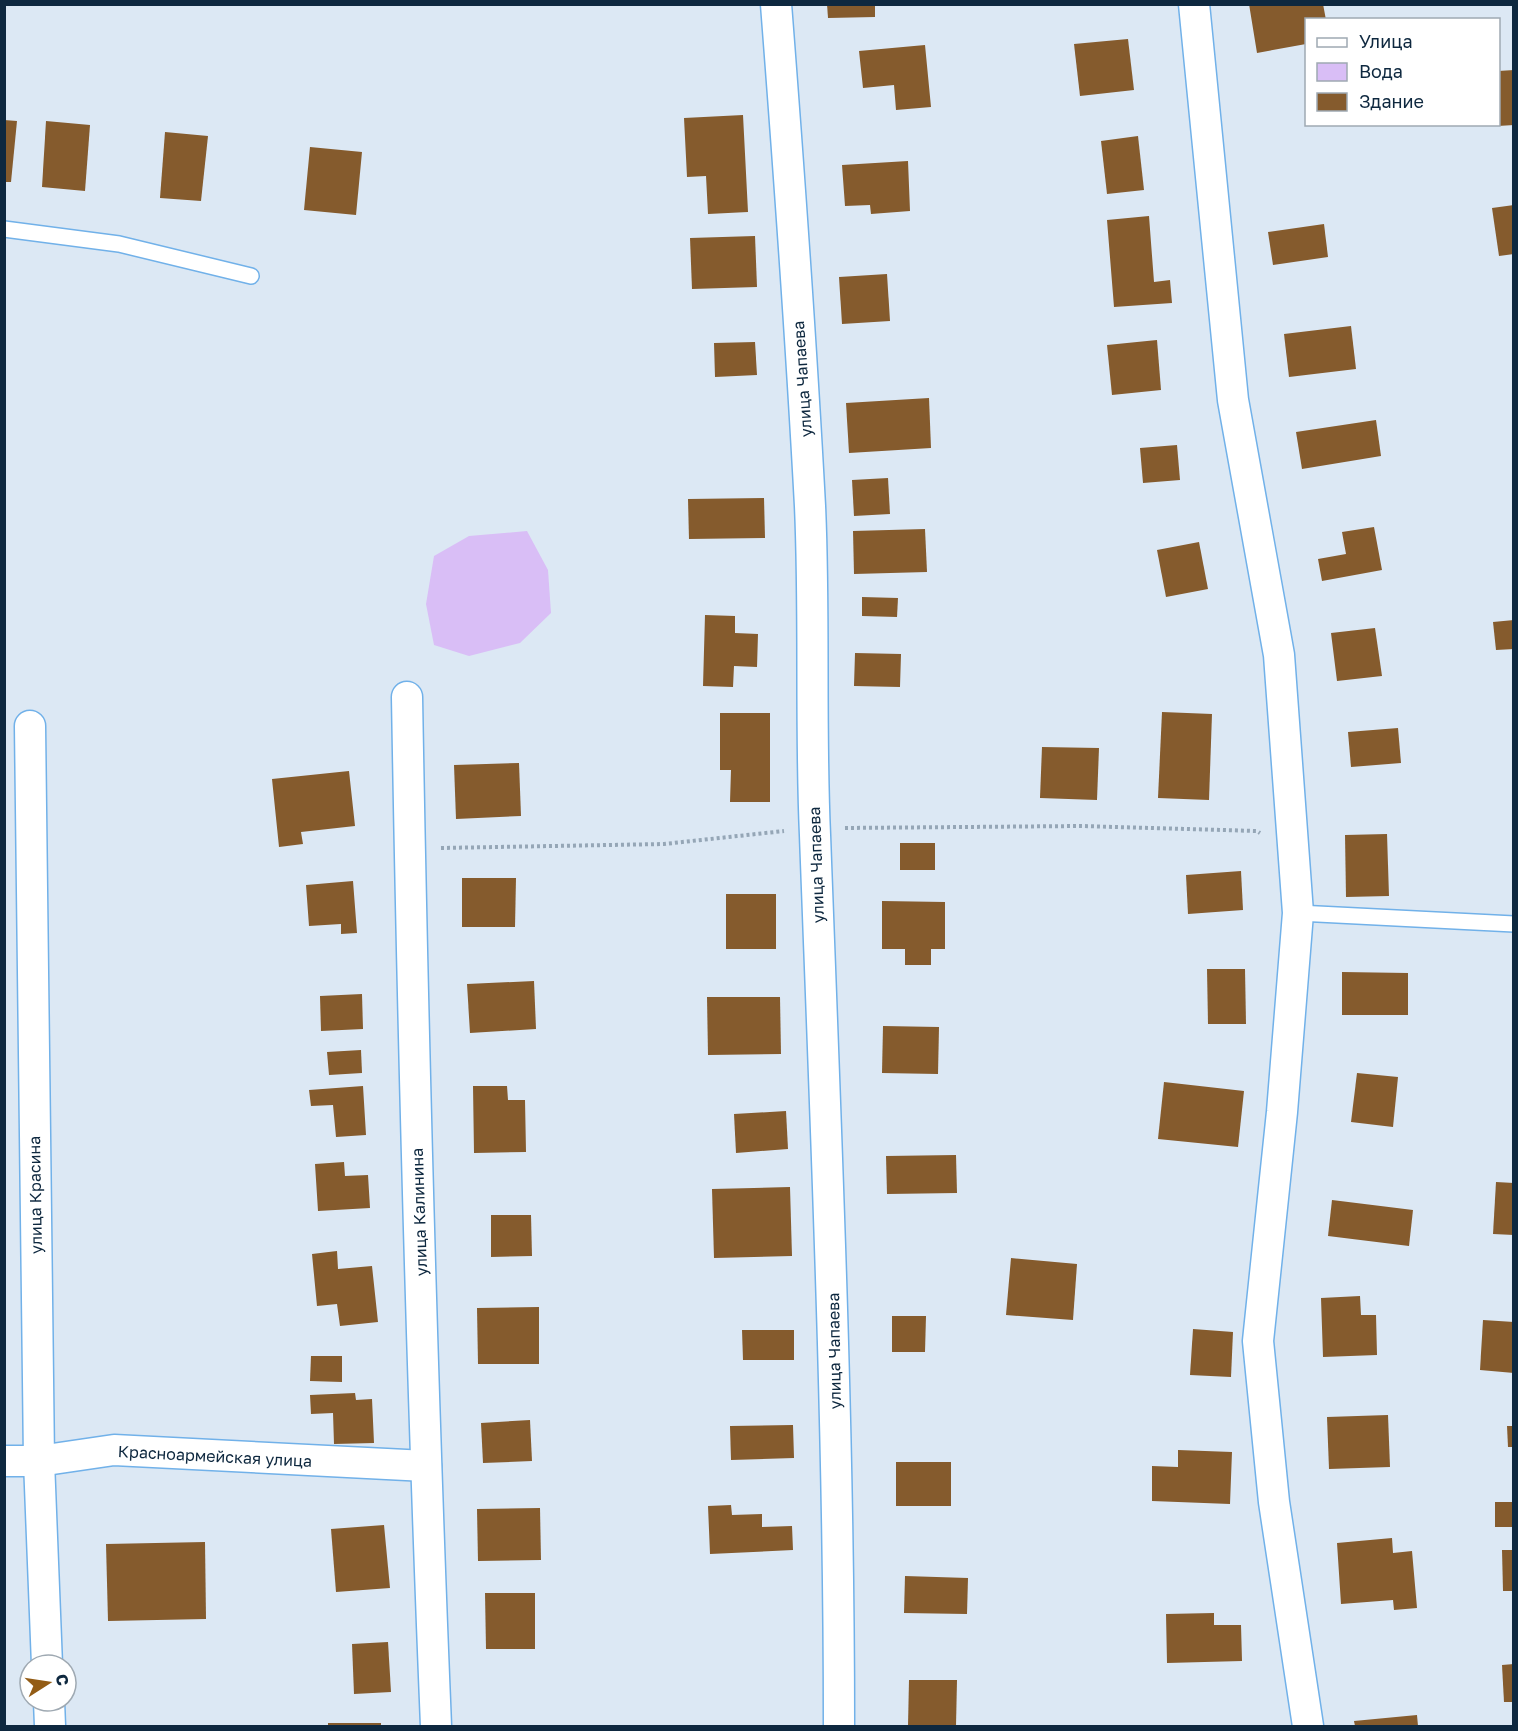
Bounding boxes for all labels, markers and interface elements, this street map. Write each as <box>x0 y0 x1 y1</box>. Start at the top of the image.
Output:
legend <box>1305 18 1500 126</box>
text: Улица <box>1359 30 1413 52</box>
text: Вода <box>1359 60 1403 82</box>
text: Здание <box>1359 90 1424 112</box>
street label: улица Чапаева <box>788 320 816 438</box>
street label: улица Чапаева <box>804 806 828 924</box>
street label: улица Красина <box>24 1136 46 1254</box>
street label: улица Калинина <box>407 1147 431 1277</box>
street label: улица Чапаева <box>823 1293 845 1409</box>
street label: Красноармейская улица <box>117 1441 313 1471</box>
north arrow <box>18 1653 78 1713</box>
text: С <box>52 1672 74 1688</box>

